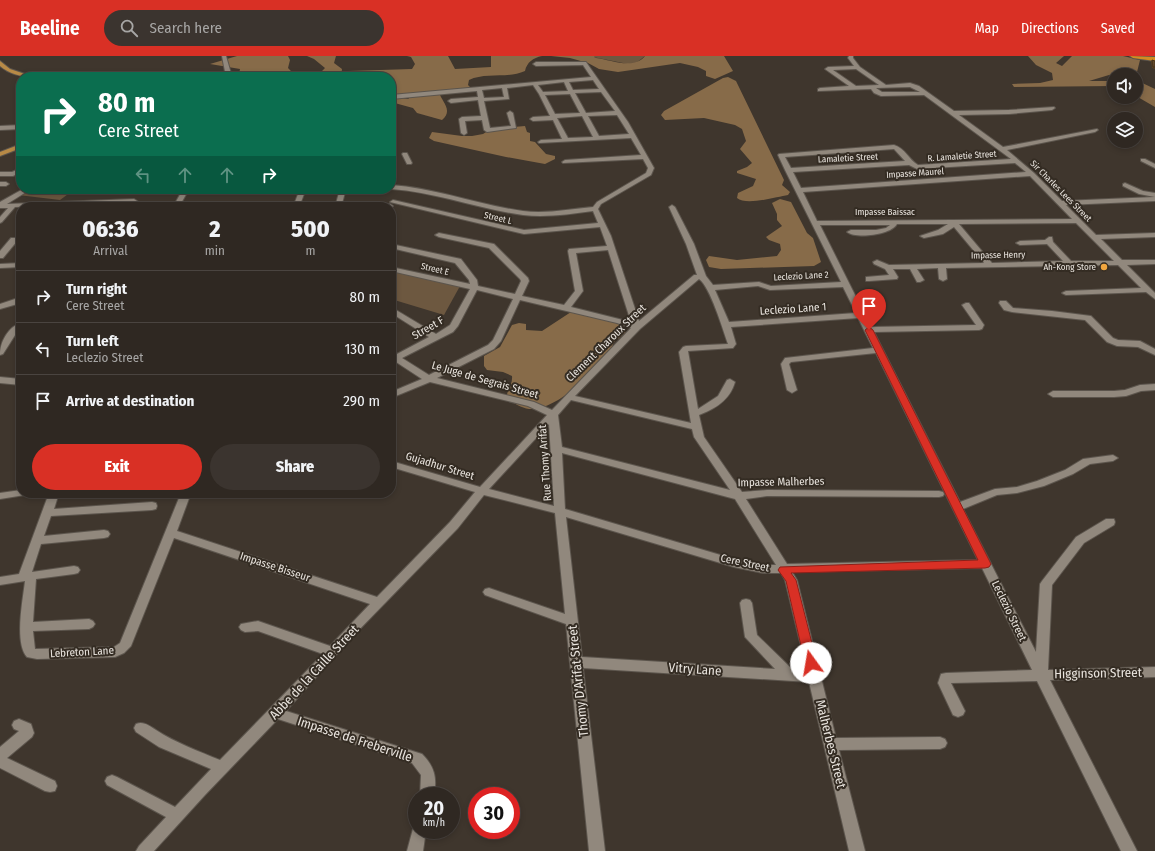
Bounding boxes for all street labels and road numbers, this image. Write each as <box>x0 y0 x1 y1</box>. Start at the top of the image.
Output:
street label: R. Lamaletie Street <box>927 149 997 163</box>
street label: Lamaletie Street <box>818 151 878 165</box>
street label: Sir Charles Lees Street <box>1028 158 1094 224</box>
street label: Impasse Maurel <box>886 166 945 180</box>
street label: Impasse Baissac <box>855 207 915 217</box>
street label: Street L <box>483 210 513 226</box>
street label: Impasse Henry <box>971 250 1025 260</box>
street label: Street E <box>420 261 450 277</box>
street label: Leclezio Lane 2 <box>773 270 829 282</box>
street label: Leclezio Lane 1 <box>759 300 827 318</box>
street label: Clement Charoux Street <box>563 301 649 384</box>
street label: Street F <box>410 314 446 342</box>
street label: Le Juge de Segrais Street <box>430 359 540 402</box>
street label: Rue Thomy Arifat <box>536 424 554 502</box>
street label: Gujadhur Street <box>404 449 476 483</box>
street label: Impasse Malherbes <box>738 475 825 489</box>
street label: Impasse Bisseur <box>238 550 312 584</box>
street label: Cere Street <box>719 552 771 575</box>
street label: Leclezio Street <box>989 579 1029 644</box>
street label: Abbe de la Caille Street <box>266 621 362 722</box>
street label: Thomy D'Arifat Street <box>565 624 591 738</box>
street label: Lebreton Lane <box>50 644 114 660</box>
street label: Vitry Lane <box>668 660 722 678</box>
street label: Higginson Street <box>1054 665 1143 681</box>
street label: Malherbes Street <box>813 698 849 791</box>
street label: Impasse de Freberville <box>296 713 414 765</box>

